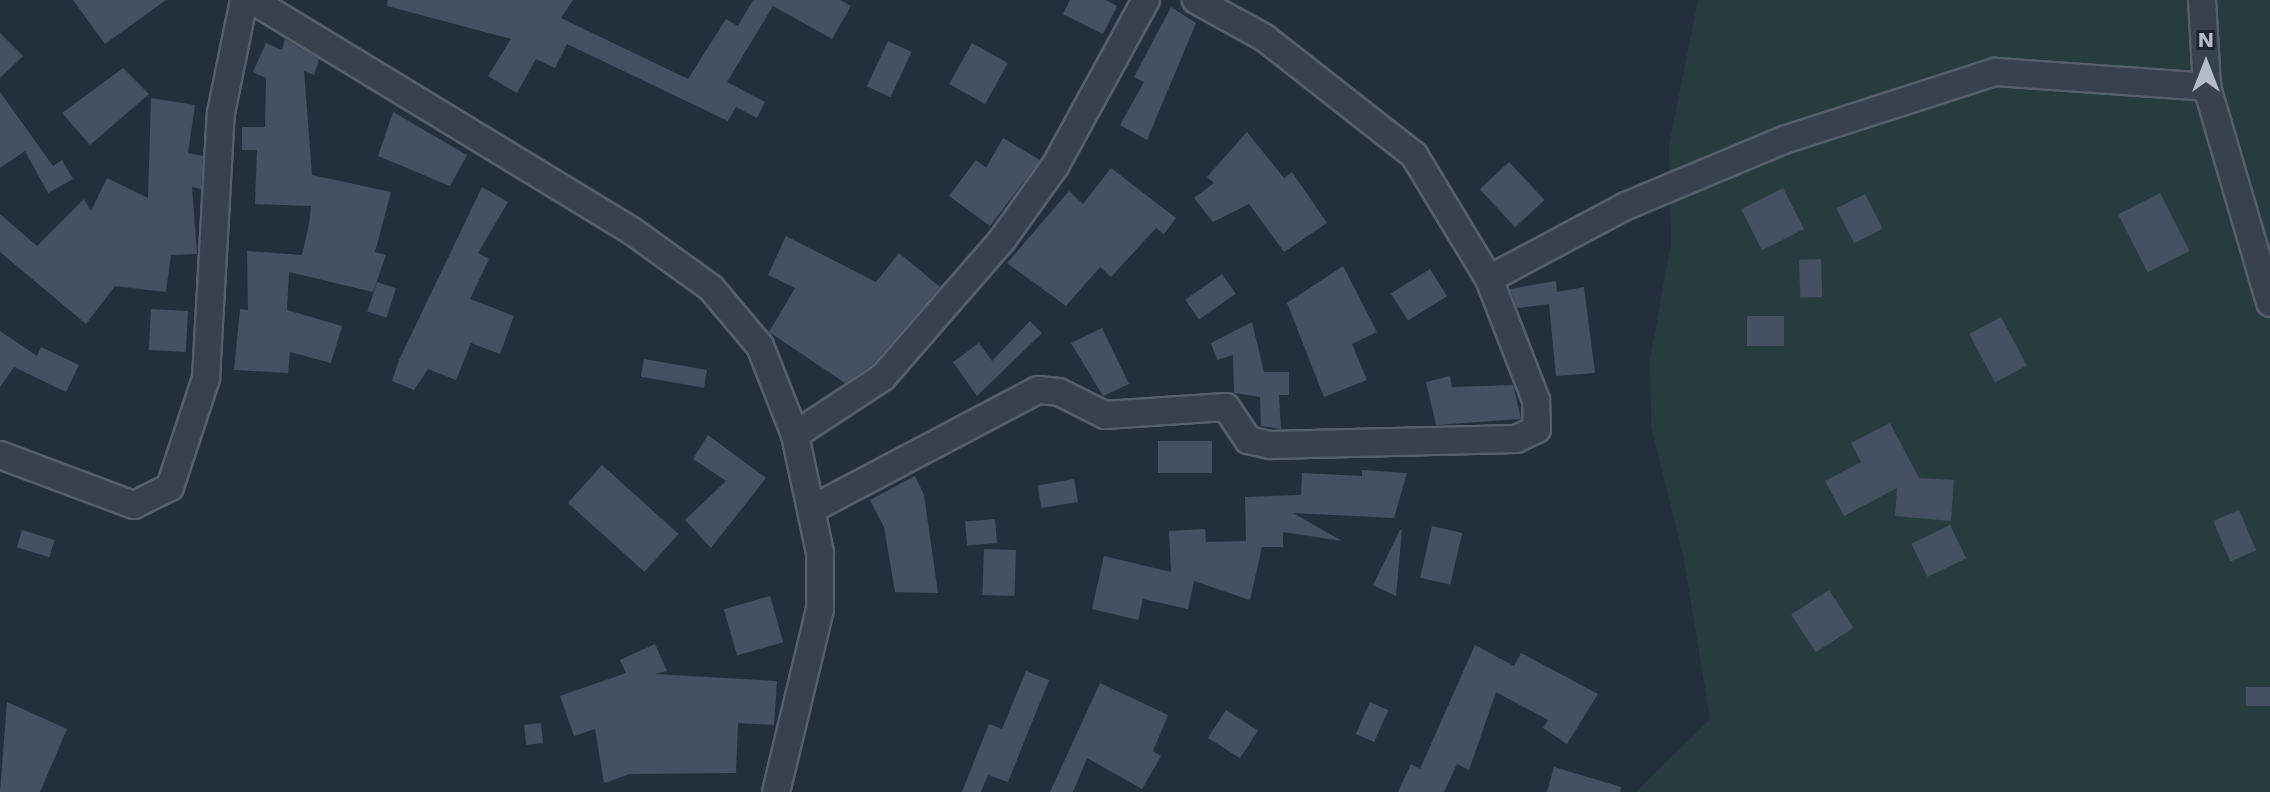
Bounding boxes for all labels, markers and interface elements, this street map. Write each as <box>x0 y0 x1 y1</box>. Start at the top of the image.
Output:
north arrow <box>2166 24 2246 104</box>
text: N <box>2198 27 2214 52</box>

